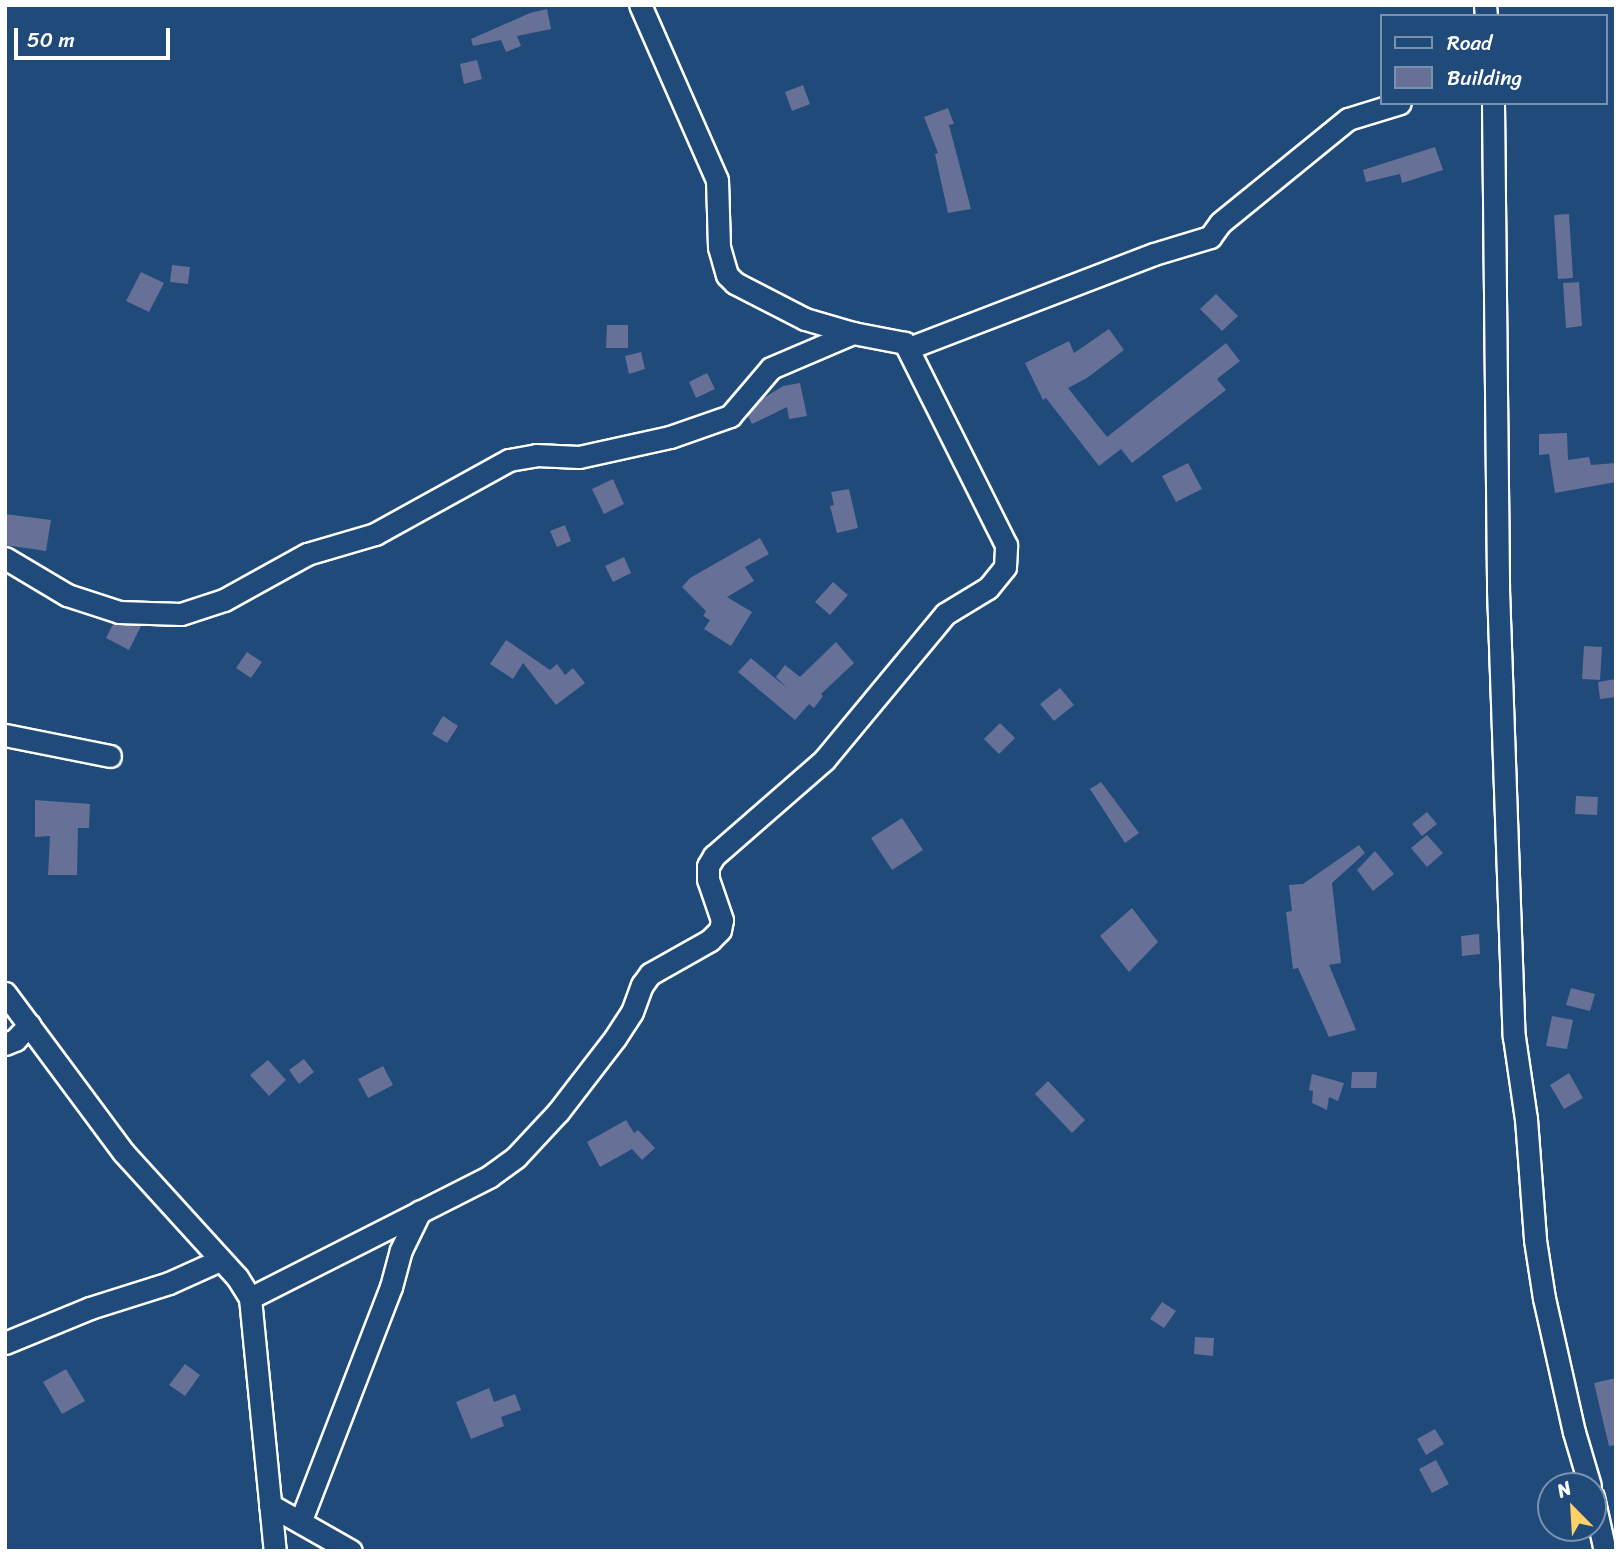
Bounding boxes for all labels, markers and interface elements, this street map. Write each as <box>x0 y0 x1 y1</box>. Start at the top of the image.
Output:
scale bar <box>18 14 173 58</box>
legend <box>1380 14 1607 105</box>
text: 50 m <box>27 21 75 59</box>
text: Road <box>1447 24 1492 62</box>
text: Building <box>1447 59 1522 97</box>
text: N <box>1551 1471 1577 1507</box>
north arrow <box>1537 1472 1607 1542</box>

